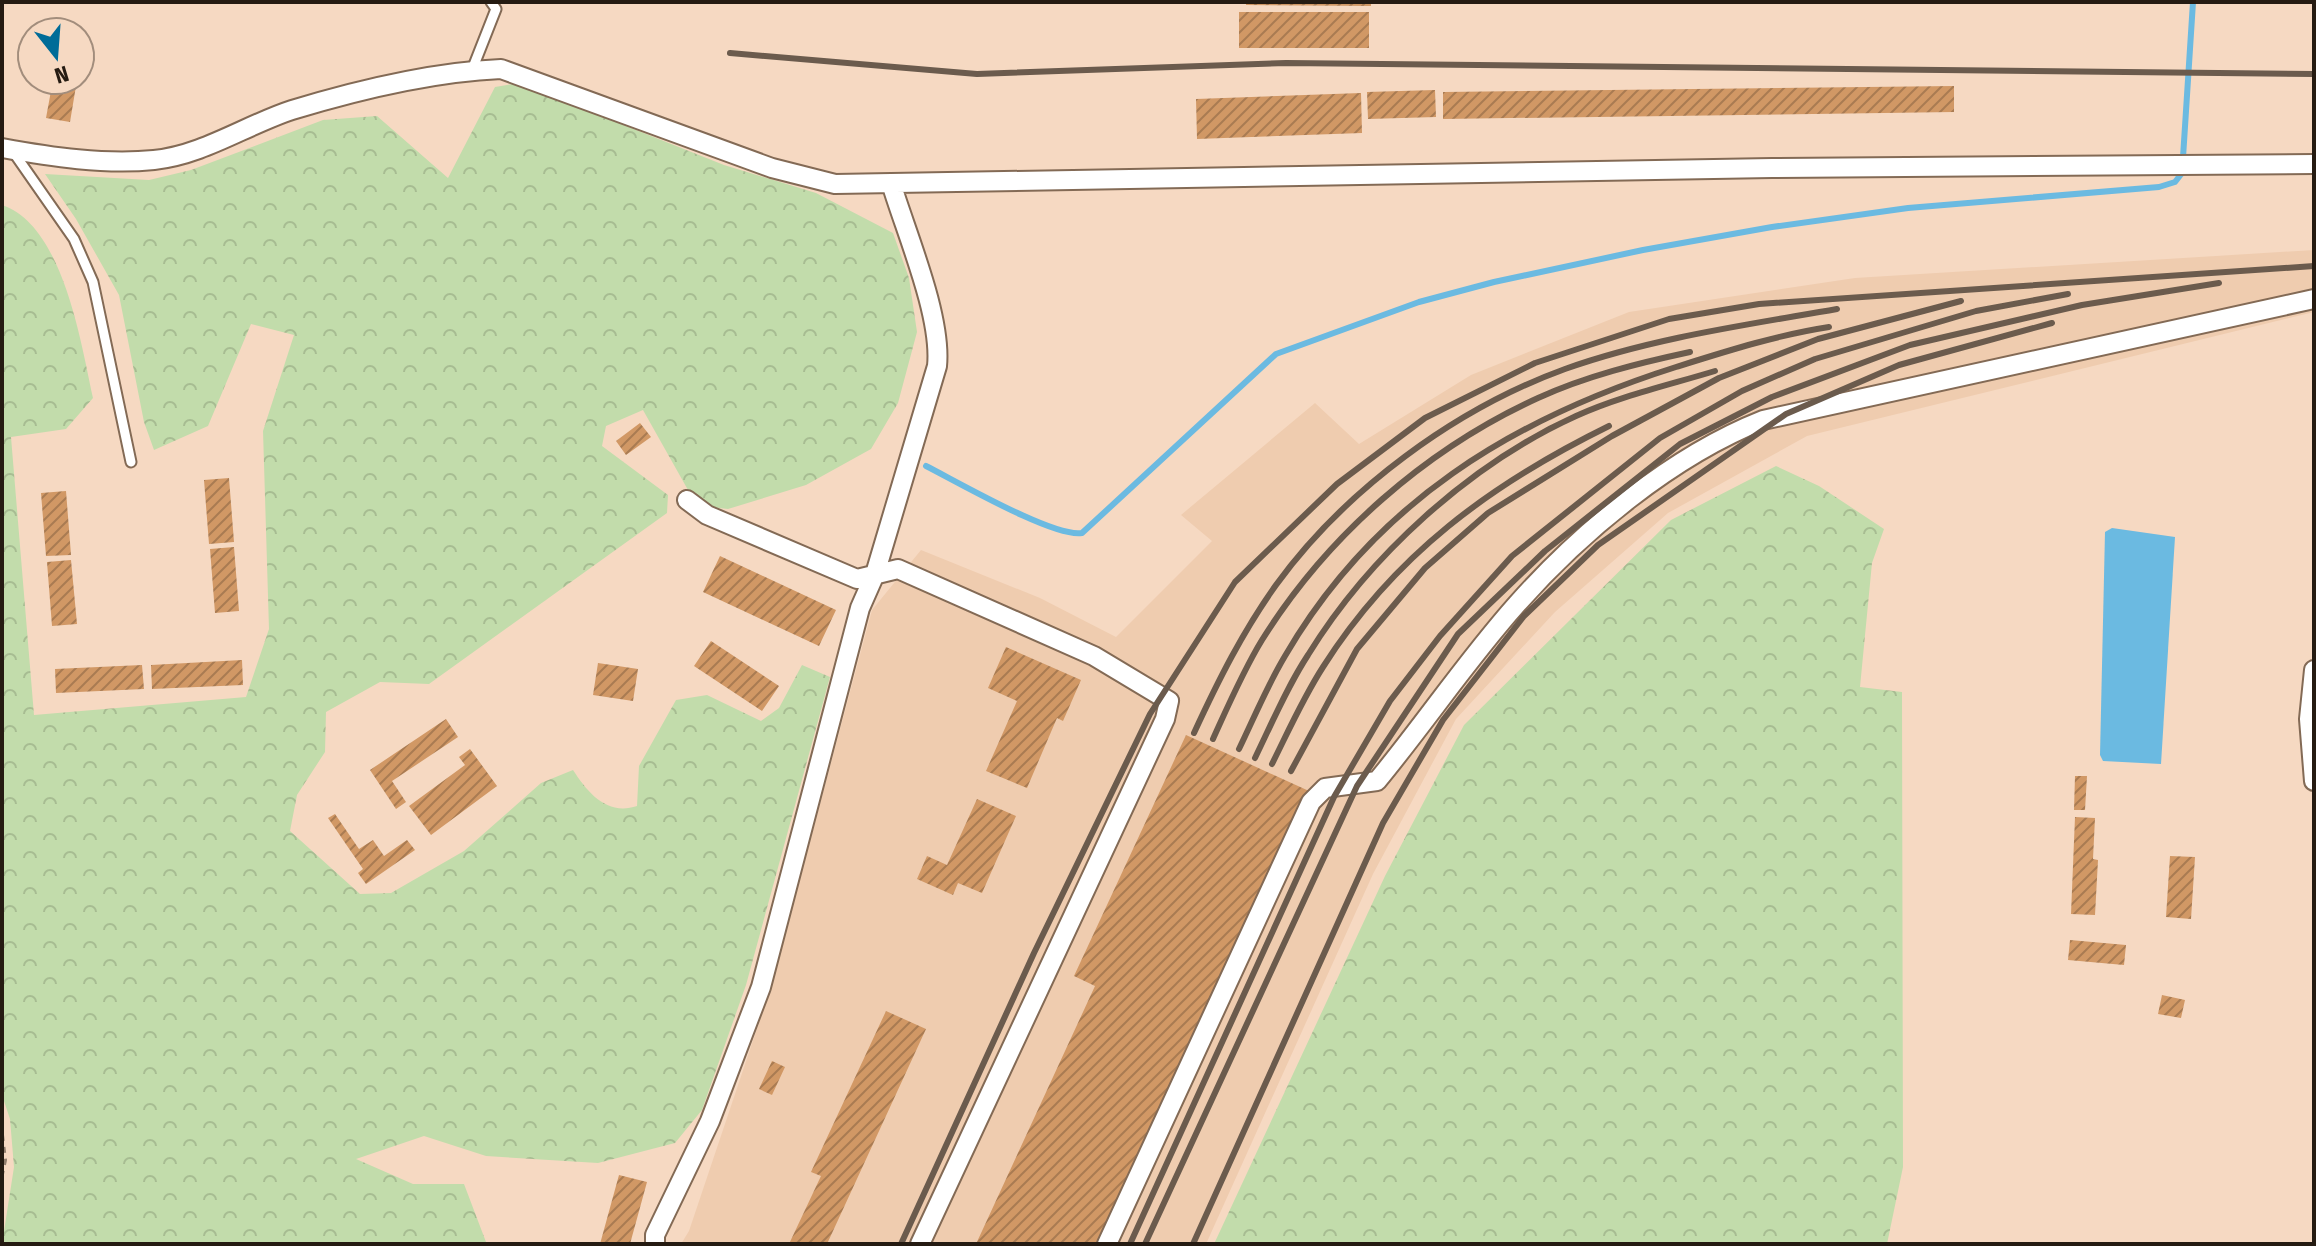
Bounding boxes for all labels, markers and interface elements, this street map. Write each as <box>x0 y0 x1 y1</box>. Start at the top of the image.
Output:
north arrow <box>16 16 96 96</box>
text: N <box>51 60 72 89</box>

